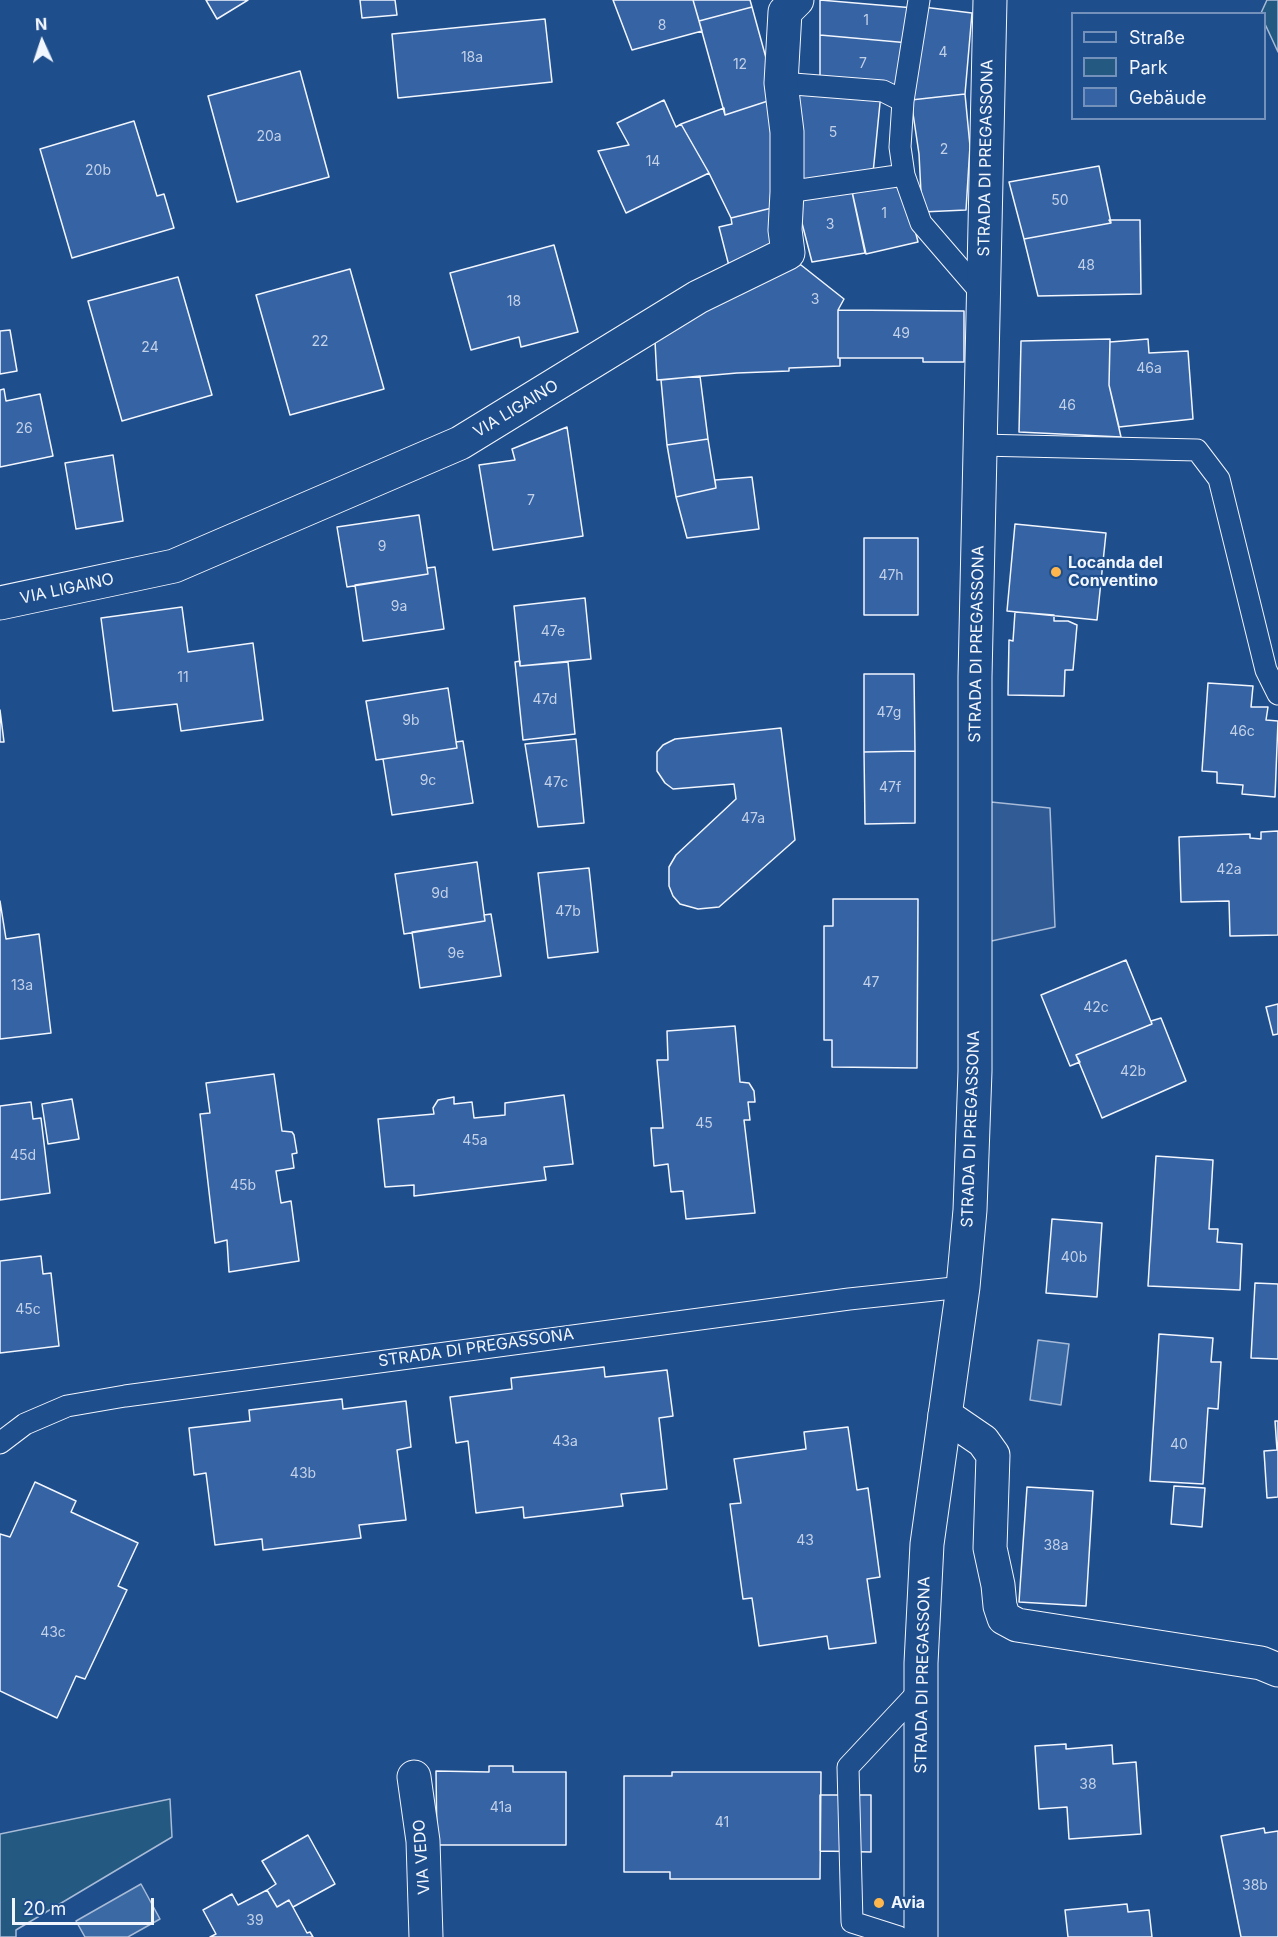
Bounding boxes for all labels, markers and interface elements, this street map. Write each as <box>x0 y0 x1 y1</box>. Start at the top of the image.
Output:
north arrow <box>12 12 72 72</box>
legend <box>1071 12 1266 120</box>
house number: 1 <box>863 13 869 29</box>
text: N <box>34 14 48 34</box>
house number: 8 <box>658 18 666 34</box>
text: Straße <box>1129 27 1185 48</box>
house number: 4 <box>938 45 948 61</box>
house number: 18a <box>461 50 483 66</box>
house number: 7 <box>859 56 867 72</box>
house number: 12 <box>733 57 747 73</box>
text: Park <box>1129 57 1168 78</box>
street label: STRADA DI PREGASSONA <box>975 59 997 257</box>
text: Gebäude <box>1129 87 1206 108</box>
house number: 5 <box>829 125 837 141</box>
house number: 20a <box>256 129 282 145</box>
house number: 2 <box>940 142 948 158</box>
house number: 14 <box>646 154 660 170</box>
house number: 20b <box>85 163 111 179</box>
house number: 50 <box>1051 193 1069 209</box>
house number: 1 <box>881 206 887 222</box>
house number: 3 <box>826 217 834 233</box>
house number: 48 <box>1077 258 1095 274</box>
house number: 3 <box>811 292 819 308</box>
house number: 18 <box>507 294 521 310</box>
house number: 49 <box>892 326 910 342</box>
house number: 22 <box>311 334 329 350</box>
house number: 24 <box>141 340 159 356</box>
house number: 46a <box>1136 361 1162 377</box>
street label: VIA LIGAINO <box>470 376 562 442</box>
house number: 46 <box>1058 398 1076 414</box>
house number: 26 <box>15 421 33 437</box>
house number: 7 <box>527 493 535 509</box>
house number: 9 <box>378 539 386 555</box>
street label: STRADA DI PREGASSONA <box>966 545 988 743</box>
place label: Locanda del Conventino <box>1068 553 1163 591</box>
marker: Locanda del Conventino <box>1049 565 1063 579</box>
house number: 47h <box>878 568 904 584</box>
street label: VIA LIGAINO <box>18 570 116 608</box>
house number: 9a <box>391 599 407 615</box>
house number: 47e <box>541 624 565 640</box>
house number: 11 <box>177 670 189 686</box>
house number: 47d <box>533 692 557 708</box>
house number: 47g <box>877 705 901 721</box>
house number: 9b <box>402 713 420 729</box>
house number: 46c <box>1229 724 1255 740</box>
house number: 9c <box>420 773 436 789</box>
house number: 47c <box>544 775 568 791</box>
house number: 47f <box>879 780 901 796</box>
house number: 47a <box>741 811 765 827</box>
house number: 42a <box>1216 862 1242 878</box>
house number: 9d <box>431 886 449 902</box>
house number: 47b <box>555 904 581 920</box>
house number: 9e <box>448 946 464 962</box>
house number: 47 <box>863 975 879 991</box>
house number: 13a <box>11 978 33 994</box>
house number: 42c <box>1083 1000 1109 1016</box>
street label: STRADA DI PREGASSONA <box>958 1030 984 1228</box>
house number: 42b <box>1120 1064 1146 1080</box>
house number: 45 <box>695 1116 713 1132</box>
house number: 45a <box>462 1133 488 1149</box>
house number: 45d <box>10 1148 36 1164</box>
house number: 45b <box>230 1178 256 1194</box>
house number: 40b <box>1061 1250 1087 1266</box>
house number: 45c <box>15 1302 41 1318</box>
street label: STRADA DI PREGASSONA <box>377 1325 575 1371</box>
house number: 43a <box>552 1434 578 1450</box>
house number: 40 <box>1170 1437 1188 1453</box>
house number: 43b <box>290 1466 316 1482</box>
house number: 43 <box>796 1533 814 1549</box>
house number: 38a <box>1043 1538 1069 1554</box>
street label: STRADA DI PREGASSONA <box>912 1576 934 1774</box>
house number: 43c <box>40 1625 66 1641</box>
house number: 38 <box>1079 1777 1097 1793</box>
house number: 41a <box>490 1800 512 1816</box>
house number: 41 <box>715 1815 729 1831</box>
street label: VIA VEDO <box>410 1819 434 1895</box>
house number: 38b <box>1242 1878 1268 1894</box>
scale bar <box>15 1886 158 1924</box>
place label: Avia <box>891 1893 925 1913</box>
marker: Avia <box>872 1896 886 1910</box>
text: 20 m <box>23 1898 66 1919</box>
house number: 39 <box>246 1913 264 1929</box>

